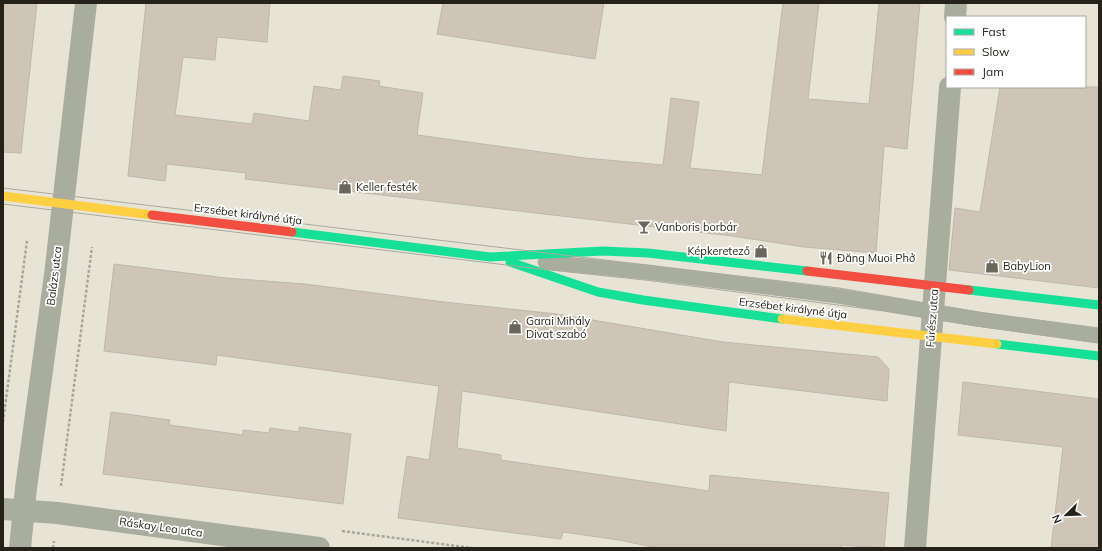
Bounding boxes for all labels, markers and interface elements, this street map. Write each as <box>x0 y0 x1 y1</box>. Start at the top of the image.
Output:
legend <box>946 16 1086 88</box>
text: Fast <box>982 24 1006 39</box>
text: Slow <box>982 44 1010 59</box>
text: Jam <box>982 64 1004 79</box>
shop icon: Keller festék <box>337 179 353 195</box>
place label: Keller festék <box>356 180 418 194</box>
street label: Erzsébet királyné útja <box>193 200 303 228</box>
bar icon: Vanboris borbár <box>636 219 652 235</box>
place label: Vanboris borbár <box>655 220 737 234</box>
shop icon: Képkeretező <box>753 243 769 259</box>
place label: Képkeretező <box>688 244 750 258</box>
street label: Balázs utca <box>43 246 65 306</box>
restaurant icon: Đăng Muoi Phở <box>818 250 834 266</box>
place label: Đăng Muoi Phở <box>837 251 915 265</box>
shop icon: BabyLion <box>984 258 1000 274</box>
place label: BabyLion <box>1003 259 1051 273</box>
street label: Fűrész utca <box>923 288 941 348</box>
street label: Erzsébet királyné útja <box>738 294 848 322</box>
place label: Garai Mihály Divat szabó <box>526 314 590 341</box>
shop icon: Garai Mihály Divat szabó <box>507 319 523 335</box>
north arrow <box>1046 495 1086 535</box>
text: N <box>1049 512 1065 525</box>
street label: Ráskay Lea utca <box>118 514 204 540</box>

